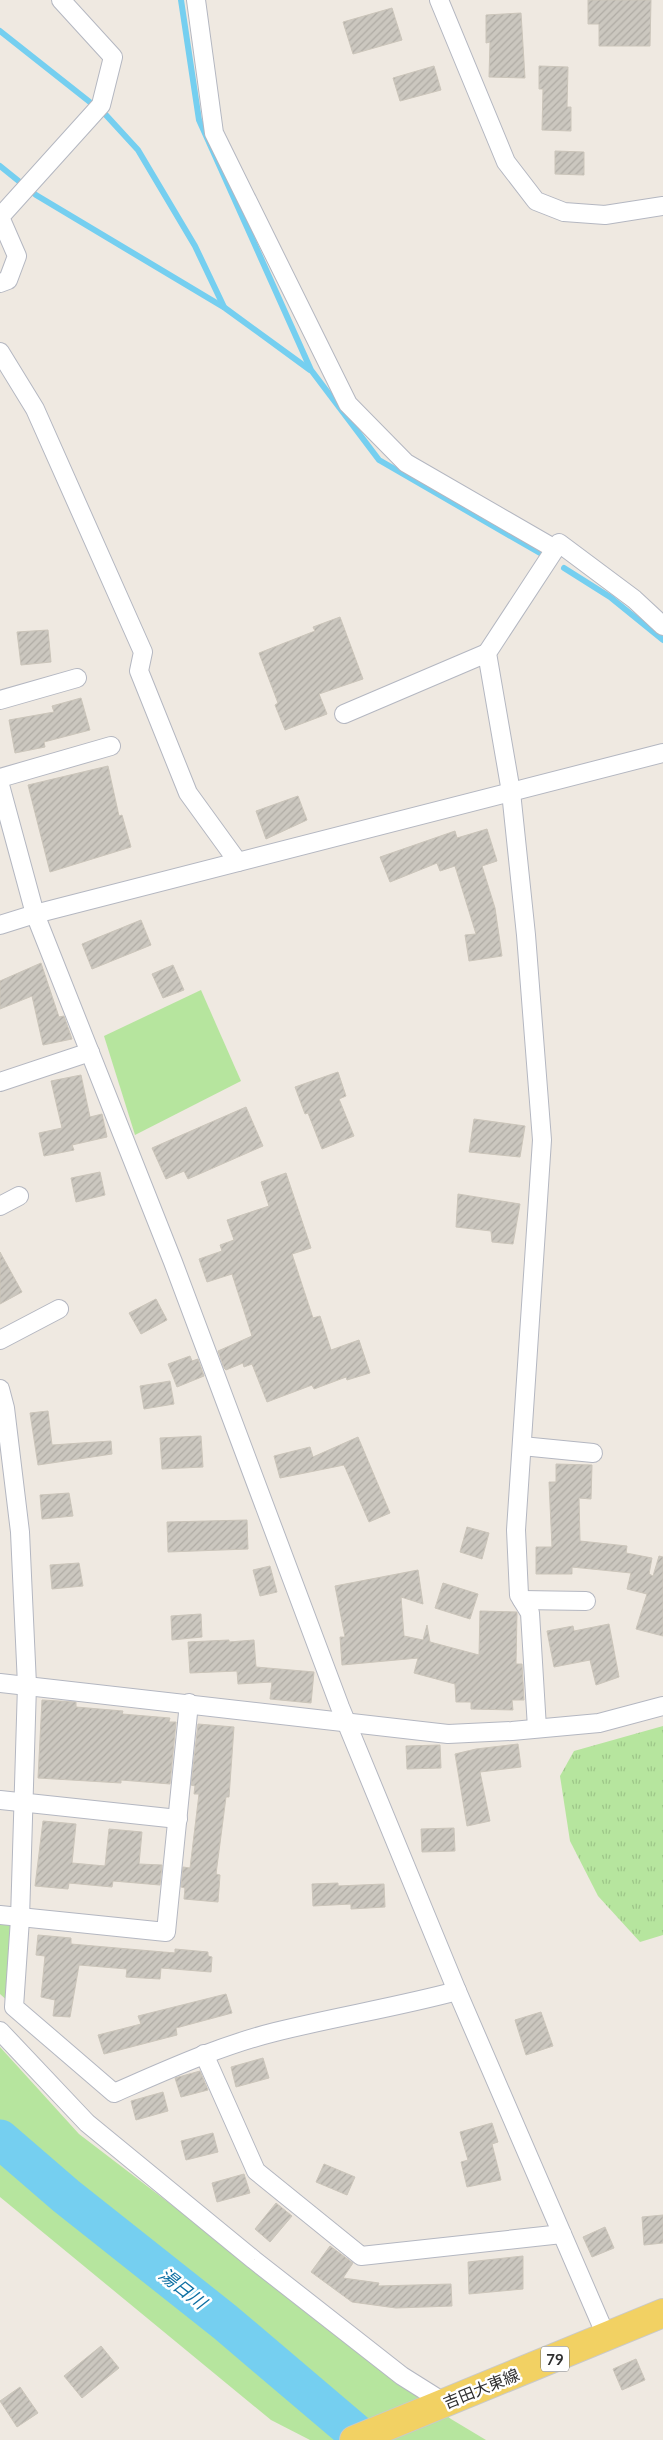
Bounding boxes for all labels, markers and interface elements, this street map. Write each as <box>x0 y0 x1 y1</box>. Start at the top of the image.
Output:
water label: 湯日川 <box>155 2263 213 2315</box>
road number: 79 <box>541 2346 569 2372</box>
street label: 吉田大東線 <box>440 2364 522 2412</box>

